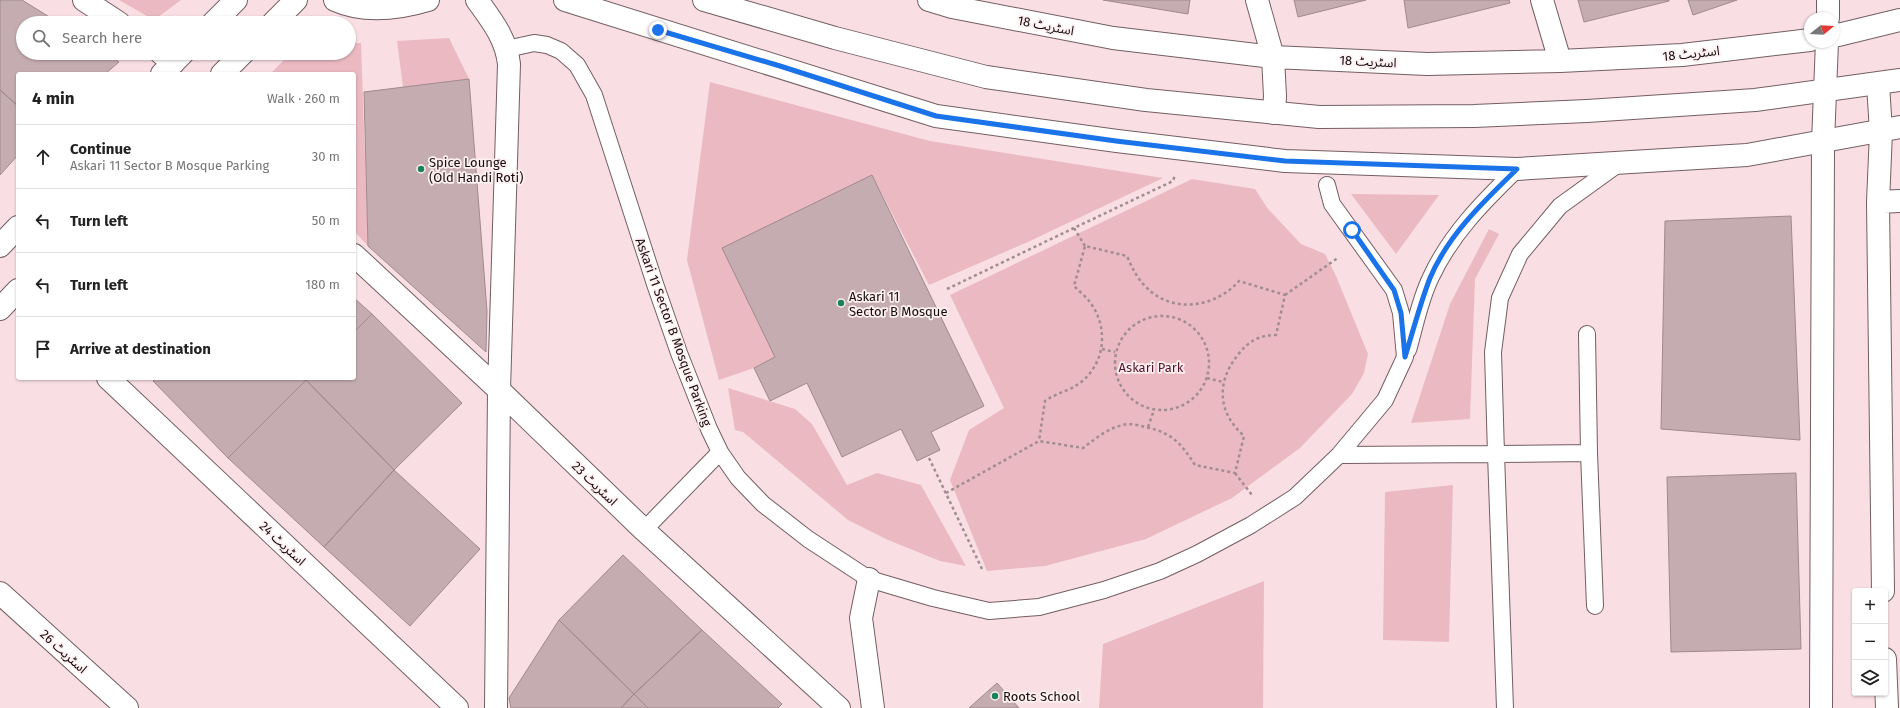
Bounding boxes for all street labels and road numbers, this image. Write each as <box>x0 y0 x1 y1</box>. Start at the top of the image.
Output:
street label: اسٹریٹ 18 <box>1016 13 1075 38</box>
street label: اسٹریٹ 18 <box>1662 43 1720 64</box>
street label: اسٹریٹ 18 <box>1339 53 1397 71</box>
street label: Askari 11 Sector B Mosque Parking <box>632 236 715 429</box>
street label: اسٹریٹ 23 <box>569 458 620 509</box>
street label: اسٹریٹ 24 <box>256 518 309 568</box>
street label: اسٹریٹ 26 <box>37 626 90 676</box>

